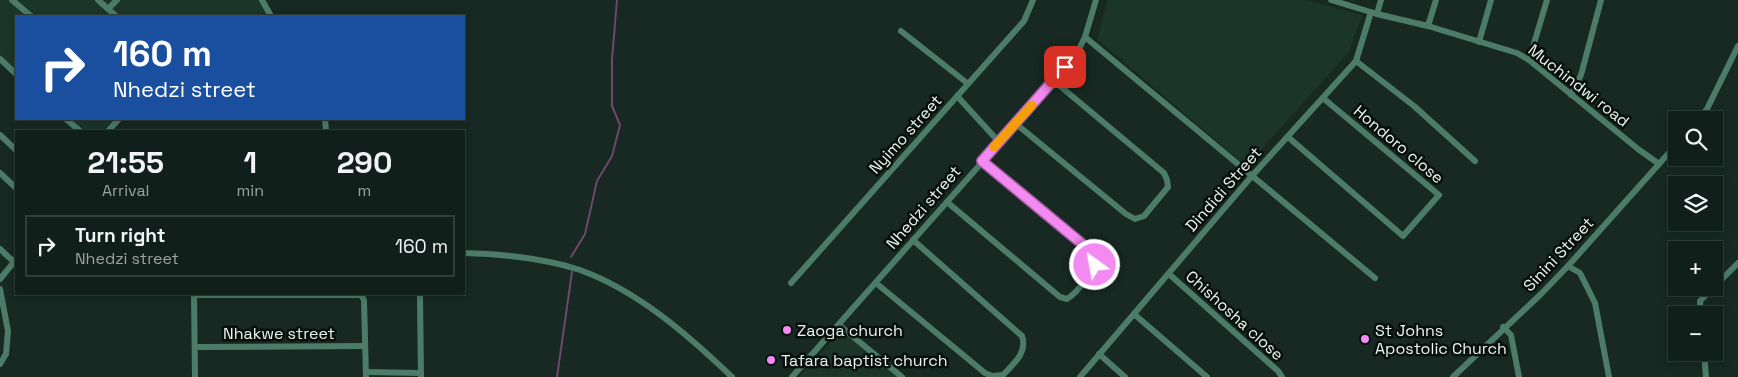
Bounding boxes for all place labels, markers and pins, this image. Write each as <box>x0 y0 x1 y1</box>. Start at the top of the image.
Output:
pin <box>1044 46 1086 88</box>
place label: Zaoga church <box>797 320 903 341</box>
place label: St Johns Apostolic Church <box>1375 320 1507 359</box>
marker: Zaoga church <box>781 324 793 336</box>
marker: St Johns Apostolic Church <box>1359 333 1371 345</box>
place label: Tafara baptist church <box>781 350 948 371</box>
marker: Tafara baptist church <box>765 354 777 366</box>

